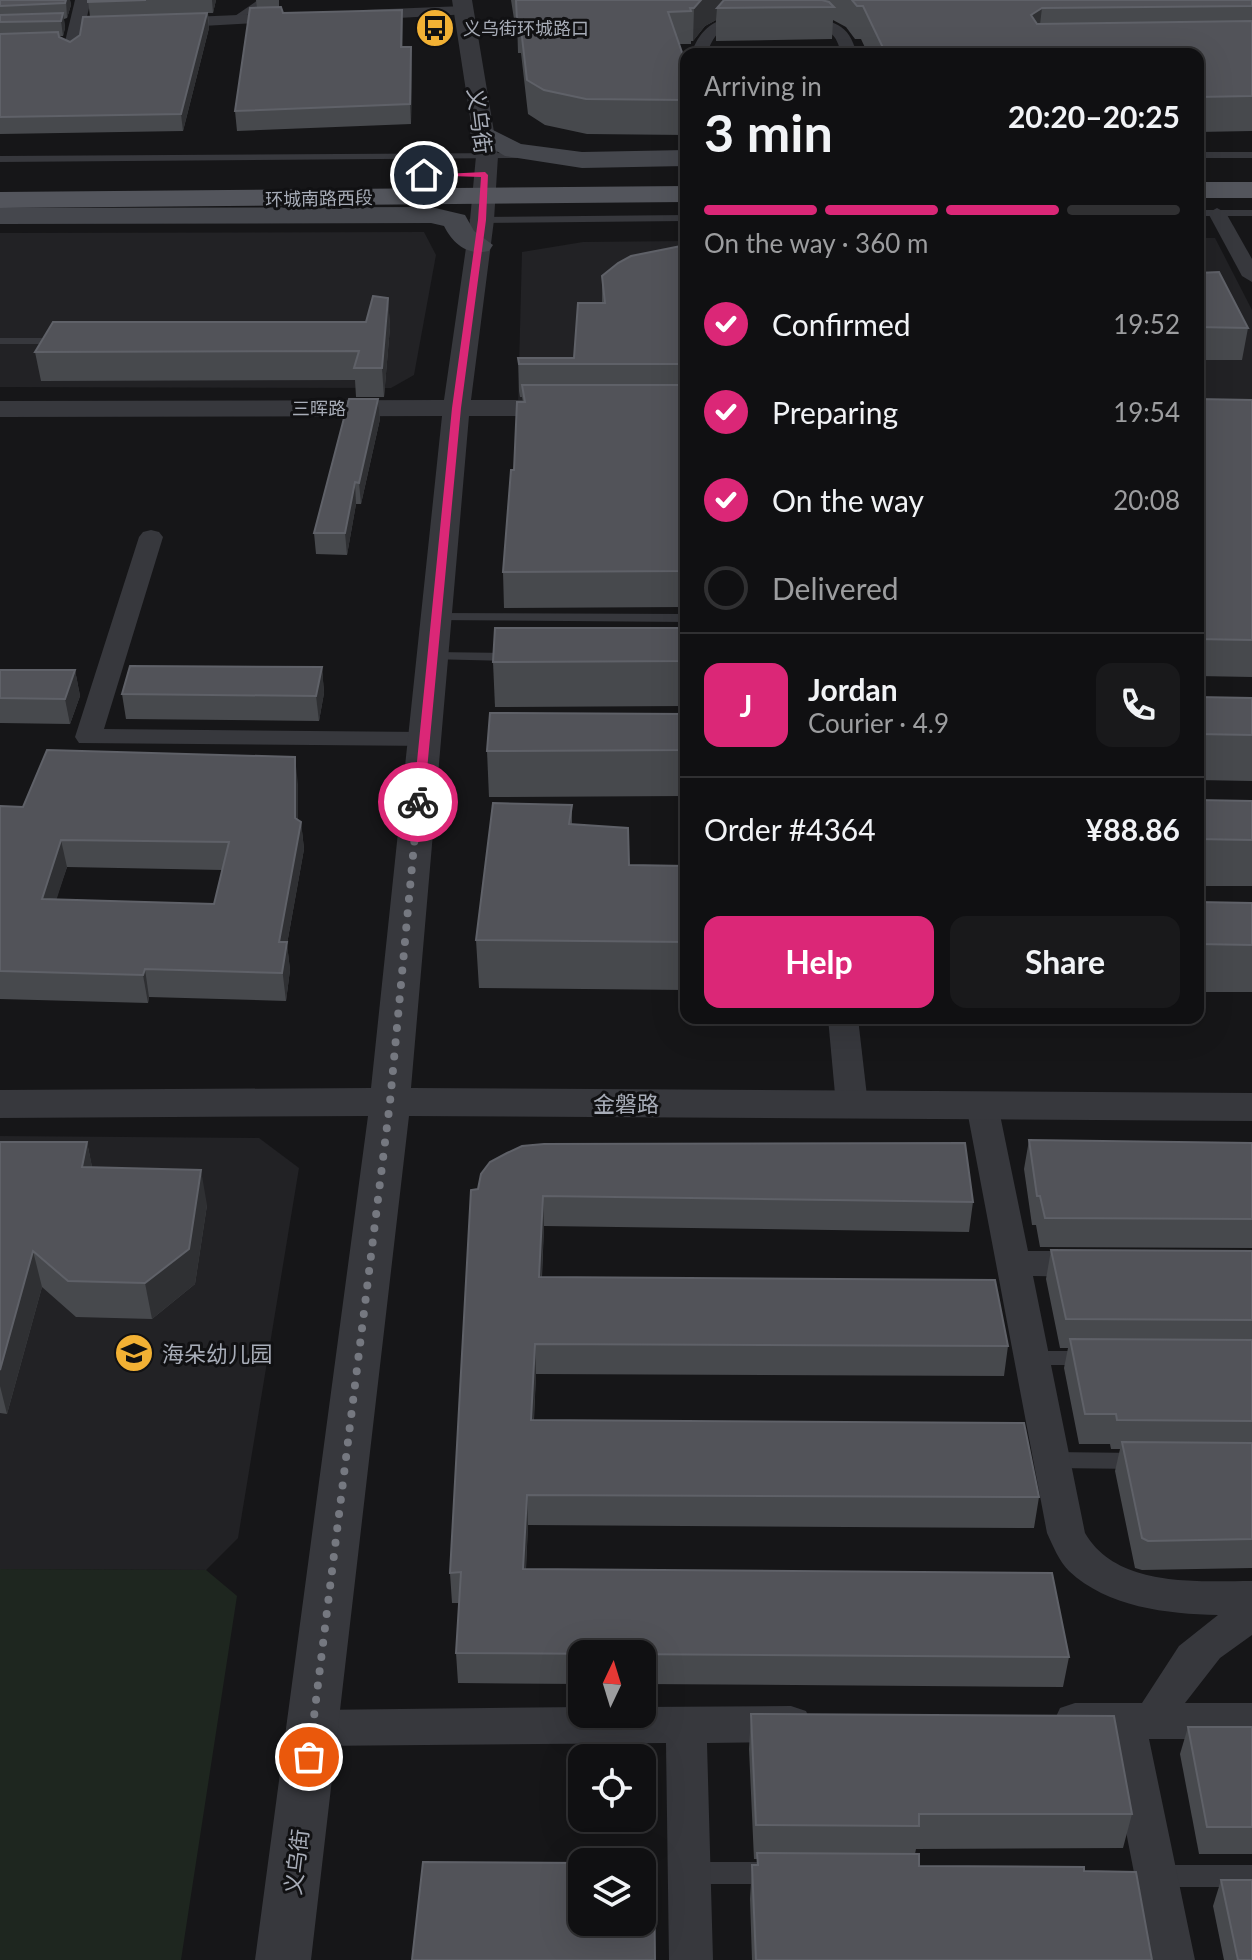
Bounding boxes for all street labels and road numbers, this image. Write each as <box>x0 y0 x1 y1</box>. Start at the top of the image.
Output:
street label: 义乌街 <box>463 87 497 155</box>
street label: 环城南路西段 <box>265 186 373 210</box>
street label: 三晖路 <box>292 397 346 419</box>
street label: 金磐路 <box>593 1090 659 1117</box>
street label: 义乌街 <box>279 1828 313 1896</box>

